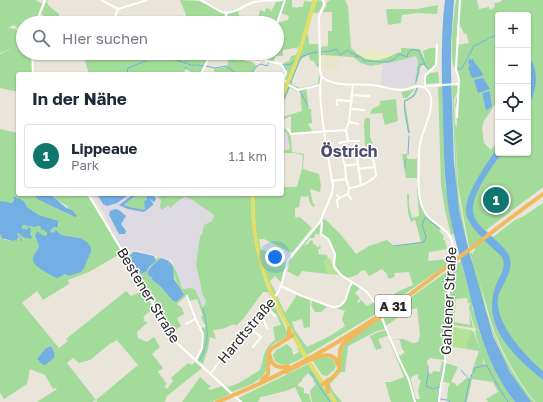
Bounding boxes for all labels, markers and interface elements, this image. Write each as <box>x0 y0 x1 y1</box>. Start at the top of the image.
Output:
map controls <box>495 12 531 156</box>
button: + <box>495 12 531 48</box>
search box <box>16 16 284 60</box>
icon: search <box>30 27 52 49</box>
text: Hier suchen <box>62 29 148 47</box>
button: − <box>495 48 531 84</box>
button: locate <box>495 84 531 120</box>
text: In der Nähe <box>32 88 127 109</box>
button: layers <box>495 120 531 156</box>
text: Lippeaue <box>71 139 137 157</box>
district label: Östrich <box>320 141 378 161</box>
text: 1 <box>43 148 49 164</box>
text: 1.1 km <box>228 148 267 164</box>
text: Park <box>71 157 99 173</box>
pin: 1 <box>483 185 509 215</box>
street label: Bestener Straße <box>114 244 184 346</box>
street label: Gahlener Straße <box>437 246 459 356</box>
your location <box>265 247 285 267</box>
street label: Hardtstraße <box>214 294 278 366</box>
road number: A 31 <box>375 295 411 317</box>

